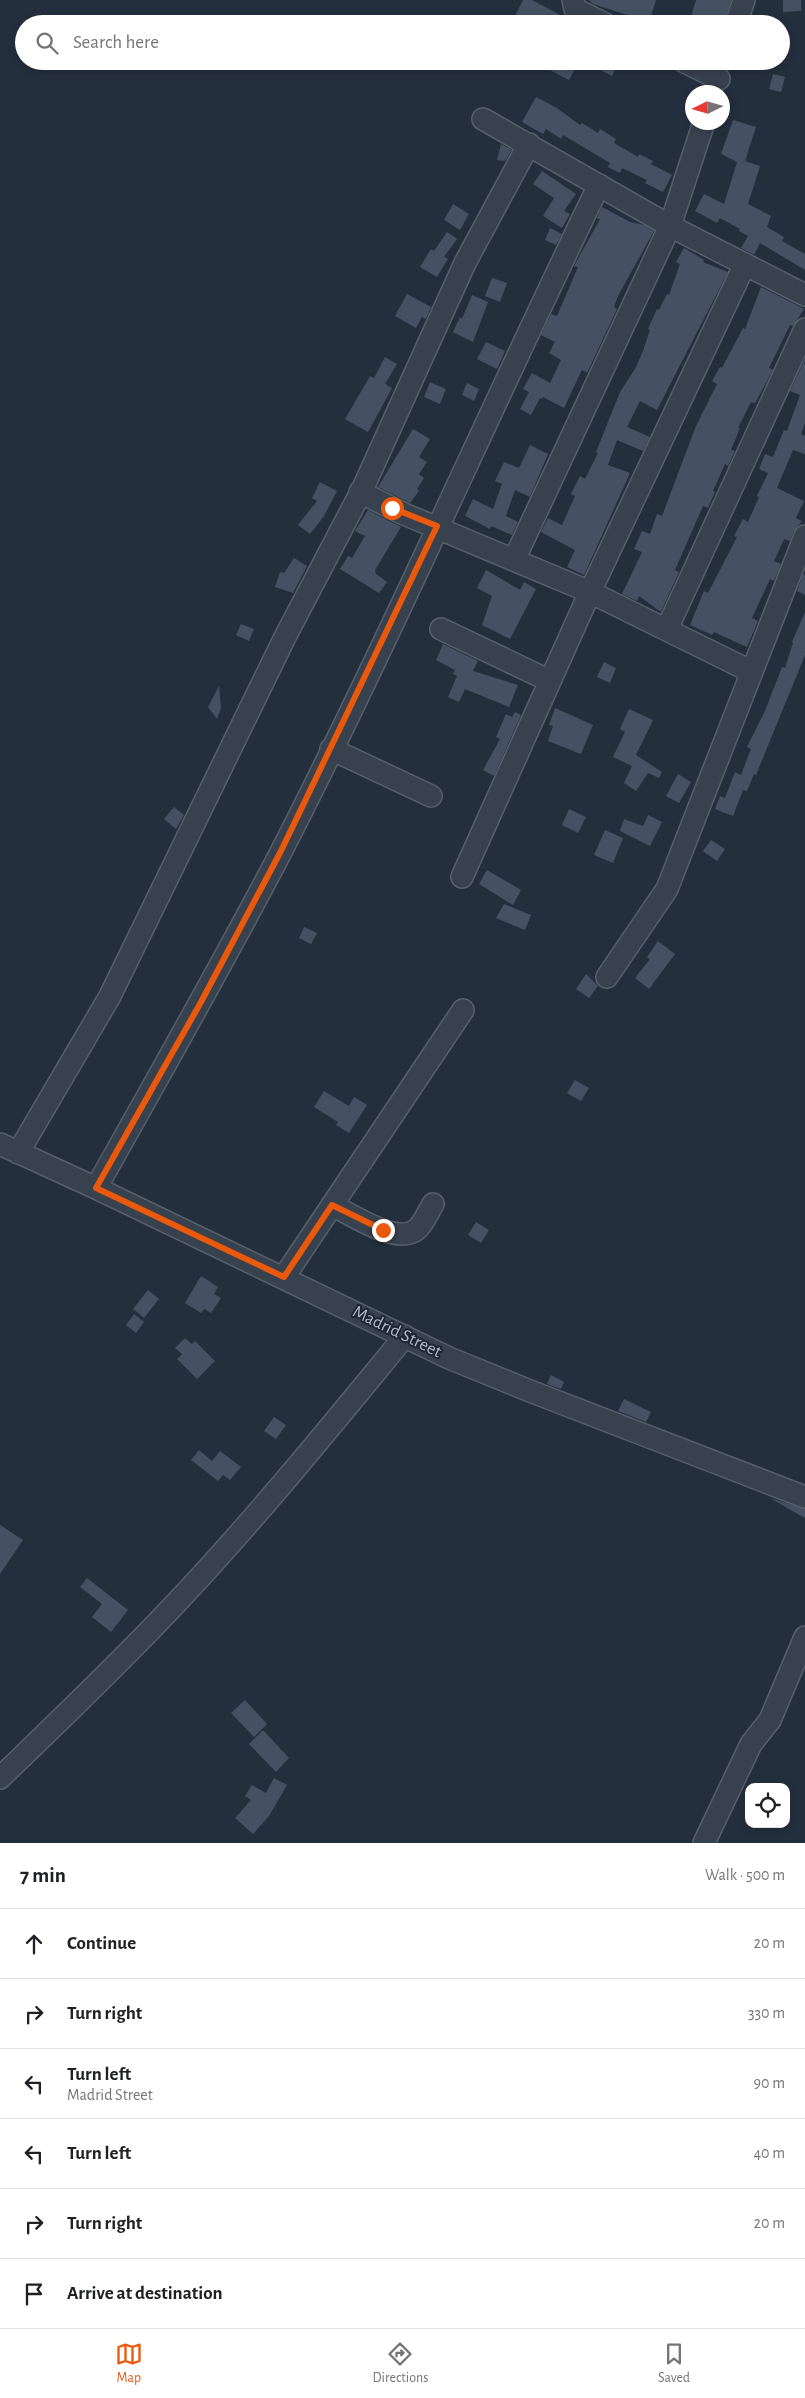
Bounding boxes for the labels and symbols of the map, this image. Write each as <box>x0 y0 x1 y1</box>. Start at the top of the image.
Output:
north arrow <box>685 85 730 130</box>
route start <box>381 497 404 520</box>
route end <box>372 1219 395 1242</box>
street label: Madrid Street <box>350 1303 445 1361</box>

